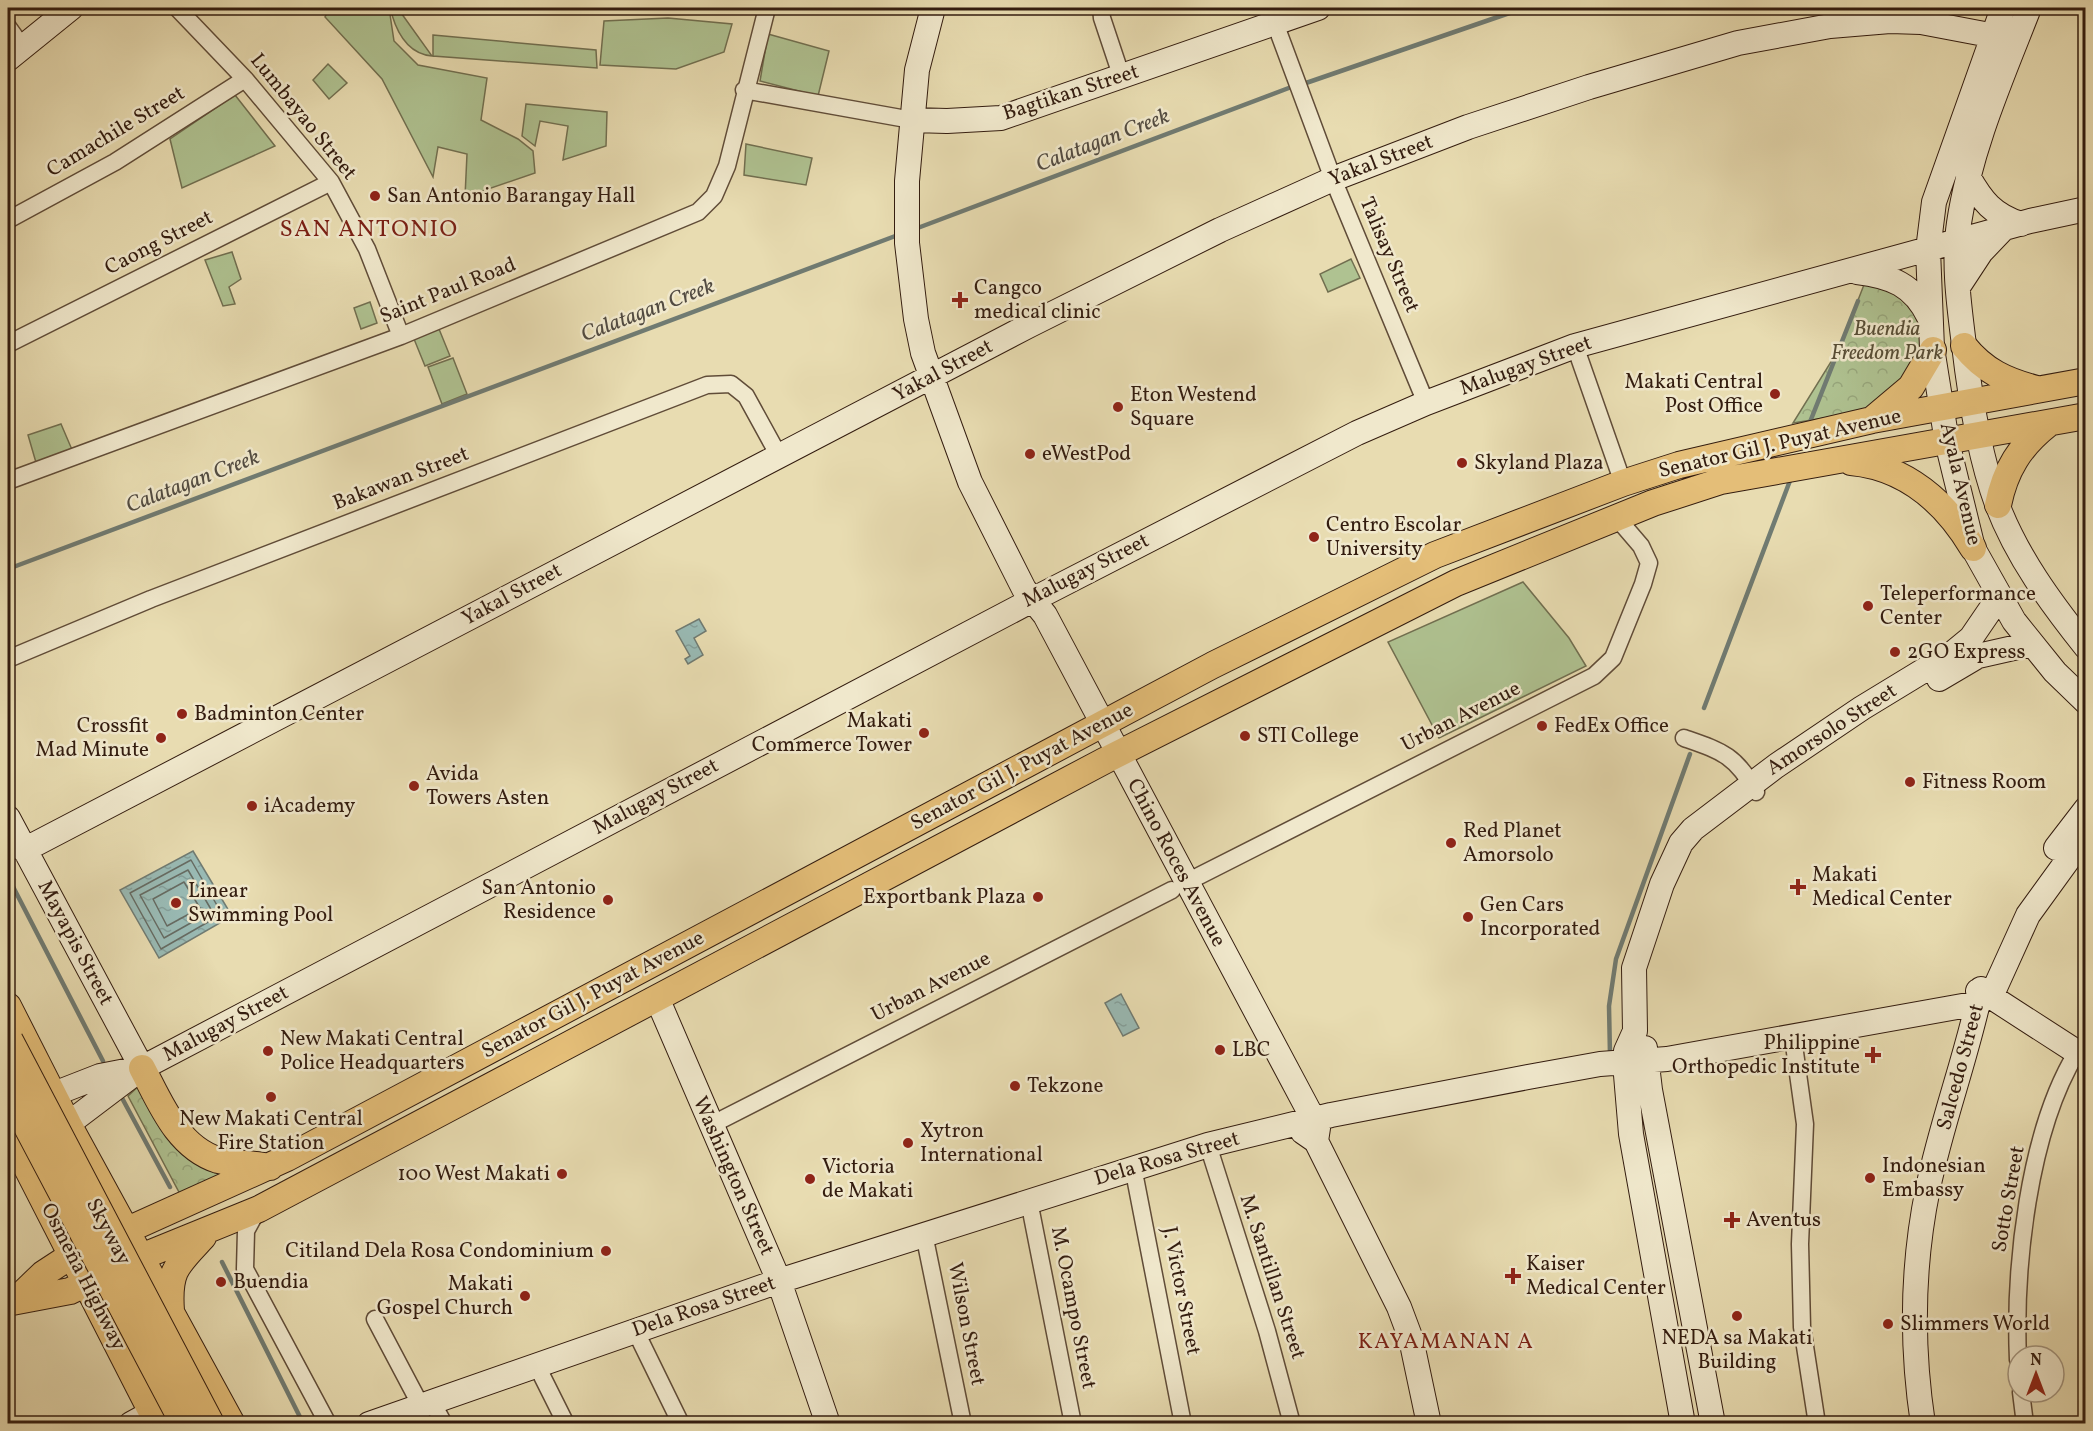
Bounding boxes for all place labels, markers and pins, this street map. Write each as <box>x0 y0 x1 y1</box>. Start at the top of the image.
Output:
place label: San Antonio Barangay Hall <box>387 182 635 211</box>
marker: San Antonio Barangay Hall <box>368 189 382 203</box>
place label: Cangco medical clinic <box>974 274 1101 327</box>
marker: Cangco medical clinic <box>951 291 969 309</box>
place label: Makati Central Post Office <box>1624 368 1763 421</box>
place label: Eton Westend Square <box>1130 381 1257 434</box>
marker: Makati Central Post Office <box>1768 387 1782 401</box>
marker: Eton Westend Square <box>1111 400 1125 414</box>
place label: eWestPod <box>1042 440 1131 469</box>
marker: eWestPod <box>1023 447 1037 461</box>
place label: Skyland Plaza <box>1474 449 1604 478</box>
marker: Skyland Plaza <box>1455 456 1469 470</box>
place label: Centro Escolar University <box>1326 511 1461 564</box>
marker: Centro Escolar University <box>1307 530 1321 544</box>
place label: Teleperformance Center <box>1880 580 2036 633</box>
marker: Teleperformance Center <box>1861 599 1875 613</box>
place label: 2GO Express <box>1907 638 2026 667</box>
marker: 2GO Express <box>1888 645 1902 659</box>
place label: Badminton Center <box>194 700 364 729</box>
marker: Badminton Center <box>175 707 189 721</box>
place label: Makati Commerce Tower <box>752 707 912 760</box>
place label: Crossfit Mad Minute <box>36 712 149 765</box>
place label: FedEx Office <box>1554 712 1669 741</box>
marker: FedEx Office <box>1535 719 1549 733</box>
place label: STI College <box>1257 722 1359 751</box>
marker: Makati Commerce Tower <box>917 726 931 740</box>
marker: STI College <box>1238 729 1252 743</box>
marker: Crossfit Mad Minute <box>154 731 168 745</box>
place label: Avida Towers Asten <box>426 760 549 813</box>
place label: Fitness Room <box>1922 768 2046 797</box>
marker: Fitness Room <box>1903 775 1917 789</box>
marker: Avida Towers Asten <box>407 779 421 793</box>
place label: iAcademy <box>264 792 356 821</box>
marker: iAcademy <box>245 799 259 813</box>
place label: Red Planet Amorsolo <box>1463 817 1562 870</box>
marker: Red Planet Amorsolo <box>1444 836 1458 850</box>
place label: Makati Medical Center <box>1812 861 1952 914</box>
place label: San Antonio Residence <box>482 874 596 927</box>
place label: Linear Swimming Pool <box>188 877 333 930</box>
marker: Makati Medical Center <box>1789 878 1807 896</box>
place label: Exportbank Plaza <box>863 883 1026 912</box>
marker: Exportbank Plaza <box>1031 890 1045 904</box>
place label: Gen Cars Incorporated <box>1480 891 1600 944</box>
marker: San Antonio Residence <box>601 893 615 907</box>
marker: Linear Swimming Pool <box>169 896 183 910</box>
marker: Gen Cars Incorporated <box>1461 910 1475 924</box>
place label: New Makati Central Police Headquarters <box>280 1025 464 1078</box>
place label: Philippine Orthopedic Institute <box>1672 1029 1860 1082</box>
place label: LBC <box>1232 1036 1271 1065</box>
marker: LBC <box>1213 1043 1227 1057</box>
marker: New Makati Central Police Headquarters <box>261 1044 275 1058</box>
marker: Philippine Orthopedic Institute <box>1864 1046 1882 1064</box>
place label: Tekzone <box>1027 1072 1103 1101</box>
marker: Tekzone <box>1008 1079 1022 1093</box>
marker: New Makati Central Fire Station <box>264 1090 278 1104</box>
place label: New Makati Central Fire Station <box>179 1105 363 1158</box>
place label: Xytron International <box>920 1117 1043 1170</box>
marker: Xytron International <box>901 1136 915 1150</box>
place label: Indonesian Embassy <box>1882 1152 1986 1205</box>
place label: Victoria de Makati <box>822 1153 913 1206</box>
place label: 100 West Makati <box>397 1160 550 1189</box>
marker: 100 West Makati <box>555 1167 569 1181</box>
marker: Indonesian Embassy <box>1863 1171 1877 1185</box>
marker: Victoria de Makati <box>803 1172 817 1186</box>
place label: Aventus <box>1746 1206 1821 1235</box>
marker: Aventus <box>1723 1211 1741 1229</box>
place label: Citiland Dela Rosa Condominium <box>285 1237 594 1266</box>
marker: Citiland Dela Rosa Condominium <box>599 1244 613 1258</box>
place label: Kaiser Medical Center <box>1526 1250 1666 1303</box>
marker: Kaiser Medical Center <box>1504 1267 1522 1285</box>
place label: Buendia <box>233 1268 309 1297</box>
place label: Makati Gospel Church <box>377 1270 513 1323</box>
marker: Buendia <box>214 1275 228 1289</box>
marker: Makati Gospel Church <box>518 1289 532 1303</box>
marker: NEDA sa Makati Building <box>1730 1309 1744 1323</box>
place label: Slimmers World <box>1900 1310 2050 1339</box>
marker: Slimmers World <box>1881 1317 1895 1331</box>
place label: NEDA sa Makati Building <box>1661 1324 1813 1377</box>

